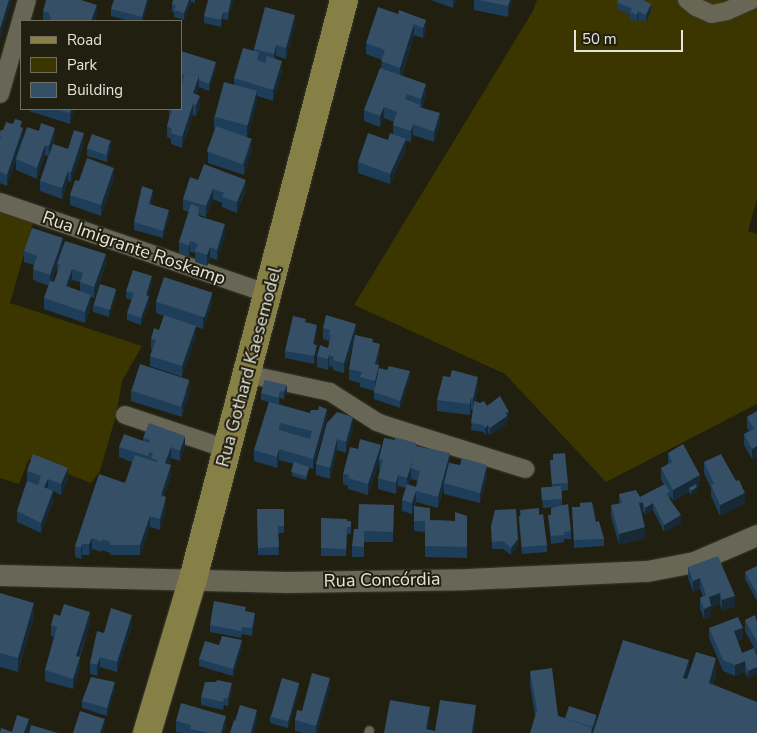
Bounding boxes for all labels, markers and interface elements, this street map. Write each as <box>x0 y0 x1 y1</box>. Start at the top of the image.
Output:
legend <box>20 20 182 110</box>
scale bar <box>577 20 686 52</box>
text: 50 m <box>582 29 617 49</box>
text: Road <box>67 30 102 50</box>
text: Park <box>67 55 97 75</box>
text: Building <box>67 80 123 100</box>
street label: Rua Imigrante Roskamp <box>40 206 228 290</box>
street label: Rua Gothard Kaesemodel <box>212 265 286 469</box>
street label: Rua Concórdia <box>323 568 441 592</box>

